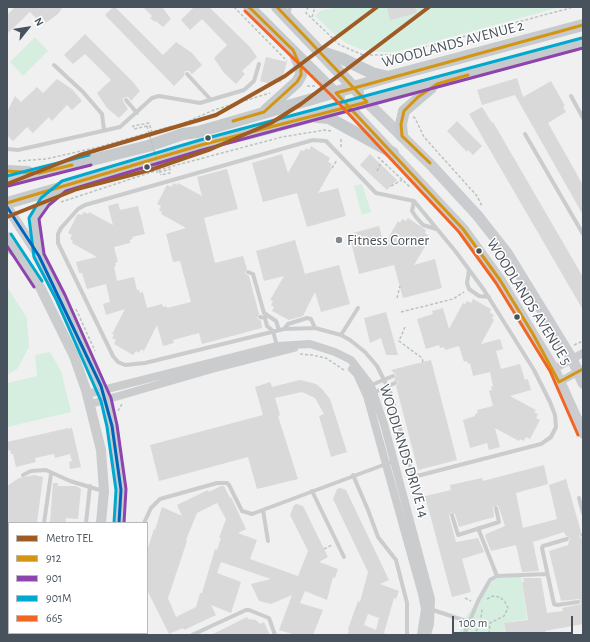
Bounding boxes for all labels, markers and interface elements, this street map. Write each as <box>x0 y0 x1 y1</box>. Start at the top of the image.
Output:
north arrow <box>8 8 48 48</box>
text: N <box>32 16 46 28</box>
street label: WOODLANDS AVENUE 2 <box>380 16 526 72</box>
unlabelled marker <box>203 133 213 143</box>
unlabelled marker <box>142 162 152 172</box>
place label: Fitness Corner <box>347 231 429 249</box>
marker: Fitness Corner <box>334 235 344 245</box>
street label: WOODLANDS AVENUE 5 <box>483 235 575 369</box>
unlabelled marker <box>474 246 484 256</box>
unlabelled marker <box>512 312 522 322</box>
street label: WOODLANDS DRIVE 14 <box>375 382 433 520</box>
legend <box>8 522 148 634</box>
text: Metro TEL <box>46 532 93 544</box>
text: 912 <box>46 552 61 564</box>
text: 901 <box>46 572 62 584</box>
text: 901M <box>46 592 72 604</box>
scale bar <box>454 608 575 634</box>
text: 665 <box>46 612 62 624</box>
text: 100 m <box>459 617 487 629</box>

